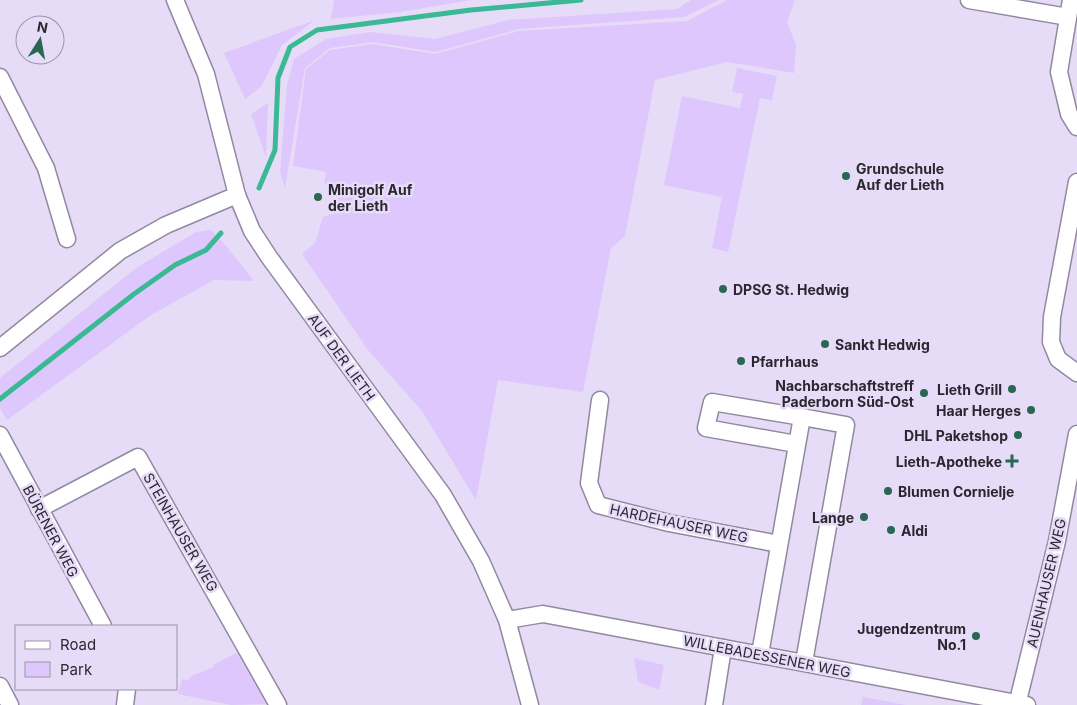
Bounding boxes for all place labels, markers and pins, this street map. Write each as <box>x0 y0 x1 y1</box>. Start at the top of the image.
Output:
place label: Grundschule Auf der Lieth <box>856 160 944 193</box>
marker: Grundschule Auf der Lieth <box>840 170 852 182</box>
place label: Minigolf Auf der Lieth <box>328 181 413 214</box>
marker: Minigolf Auf der Lieth <box>312 191 324 203</box>
place label: DPSG St. Hedwig <box>733 281 849 298</box>
marker: DPSG St. Hedwig <box>717 283 729 295</box>
place label: Sankt Hedwig <box>835 336 930 353</box>
marker: Sankt Hedwig <box>819 338 831 350</box>
place label: Pfarrhaus <box>751 353 819 370</box>
marker: Pfarrhaus <box>735 355 747 367</box>
place label: Nachbarschaftstreff Paderborn Süd-Ost <box>775 377 914 410</box>
place label: Lieth Grill <box>937 381 1002 398</box>
marker: Lieth Grill <box>1006 383 1018 395</box>
marker: Nachbarschaftstreff Paderborn Süd-Ost <box>918 387 930 399</box>
place label: Haar Herges <box>936 402 1021 419</box>
marker: Haar Herges <box>1025 404 1037 416</box>
place label: DHL Paketshop <box>904 427 1008 444</box>
marker: DHL Paketshop <box>1012 429 1024 441</box>
place label: Lieth-Apotheke <box>896 453 1002 470</box>
marker: Lieth-Apotheke <box>1006 455 1018 467</box>
place label: Blumen Cornielje <box>898 483 1014 500</box>
marker: Blumen Cornielje <box>882 485 894 497</box>
place label: Lange <box>812 509 854 526</box>
marker: Lange <box>858 511 870 523</box>
place label: Aldi <box>901 522 928 539</box>
marker: Aldi <box>885 524 897 536</box>
place label: Jugendzentrum No.1 <box>857 620 966 653</box>
marker: Jugendzentrum No.1 <box>970 630 982 642</box>

